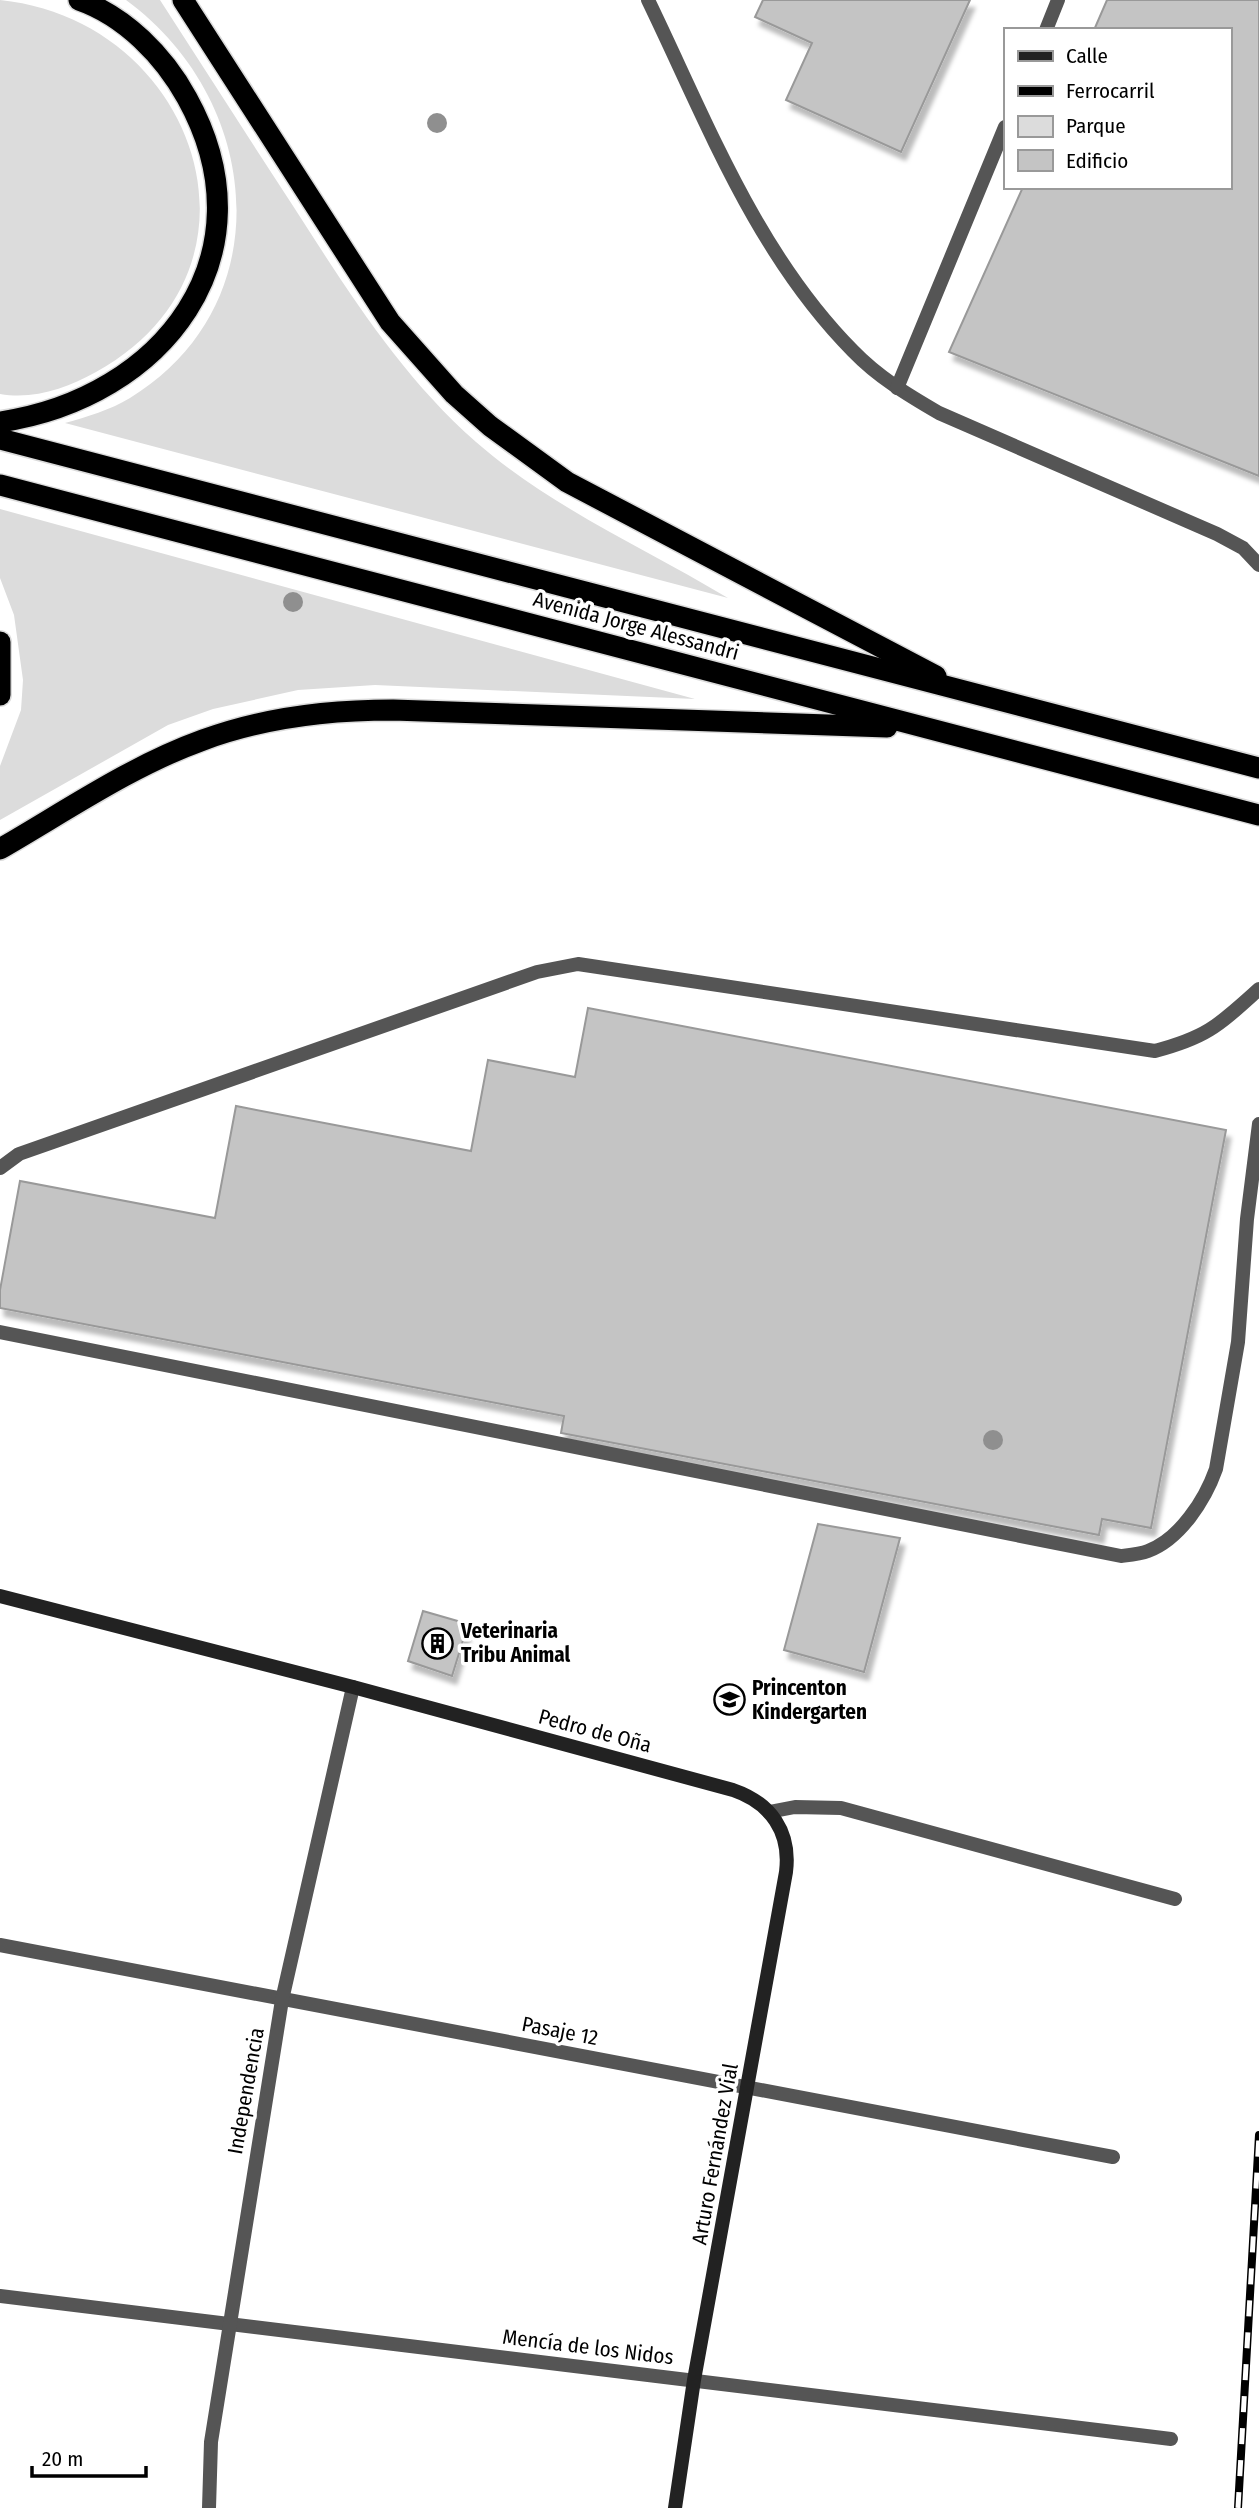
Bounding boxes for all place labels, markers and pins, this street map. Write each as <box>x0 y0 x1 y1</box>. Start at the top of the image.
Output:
place label: Veterinaria Tribu Animal <box>460 1618 571 1668</box>
building icon: Veterinaria Tribu Animal <box>421 1626 455 1660</box>
place label: Princenton Kindergarten <box>752 1675 867 1725</box>
school or university icon: Princenton Kindergarten <box>712 1683 746 1717</box>

